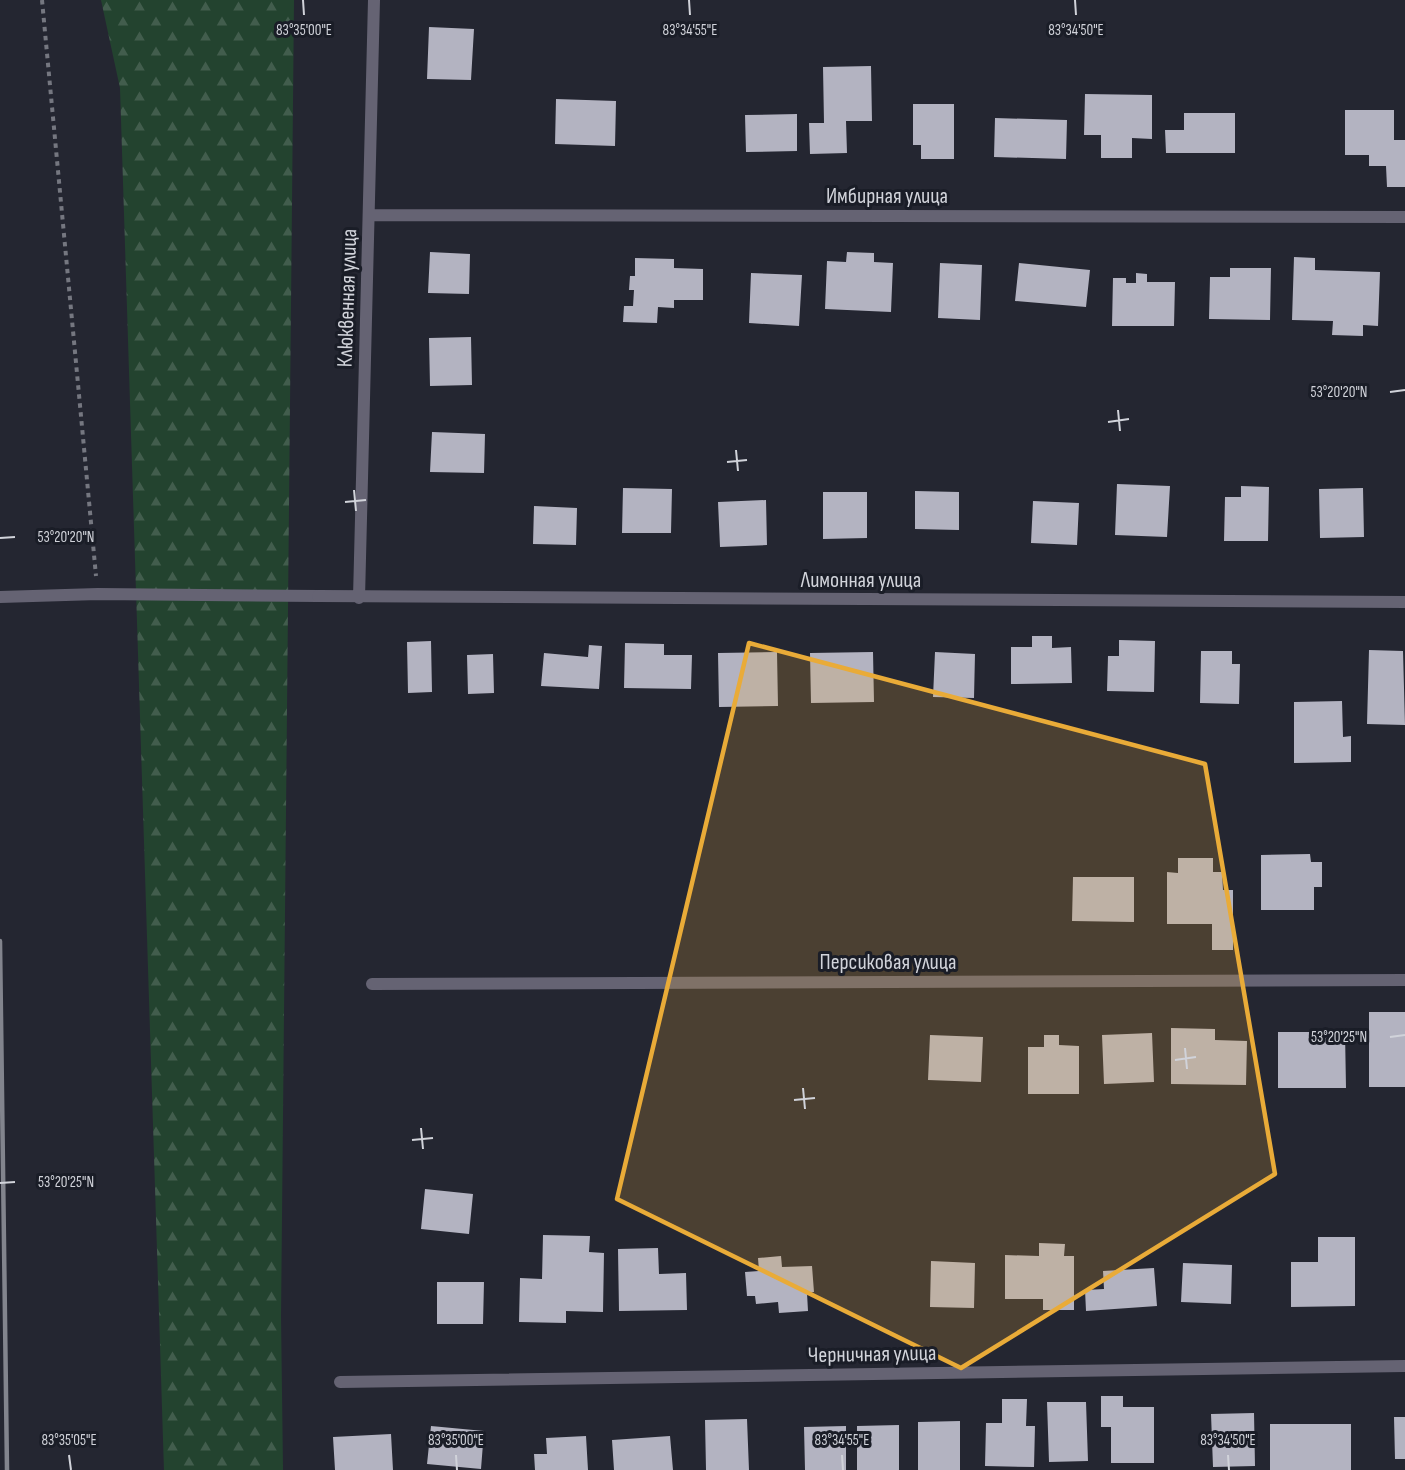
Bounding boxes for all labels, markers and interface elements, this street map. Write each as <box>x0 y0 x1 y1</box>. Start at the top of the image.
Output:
text: 83°35'00"E <box>276 21 332 40</box>
text: 83°34'55"E <box>663 21 717 40</box>
text: 83°34'50"E <box>1048 21 1104 40</box>
street label: Имбирная улица <box>826 183 948 210</box>
street label: Клюквенная улица <box>332 228 363 368</box>
text: 53°20'20"N <box>1311 383 1367 402</box>
text: 53°20'20"N <box>38 528 94 547</box>
street label: Лимонная улица <box>800 567 921 594</box>
street label: Персиковая улица <box>820 949 956 976</box>
text: 53°20'25"N <box>1311 1028 1367 1047</box>
text: 53°20'25"N <box>38 1173 94 1192</box>
street label: Черничная улица <box>808 1340 937 1369</box>
text: 83°35'05"E <box>41 1431 97 1450</box>
text: 83°35'00"E <box>428 1431 484 1450</box>
text: 83°34'55"E <box>815 1431 869 1450</box>
text: 83°34'50"E <box>1200 1431 1256 1450</box>

